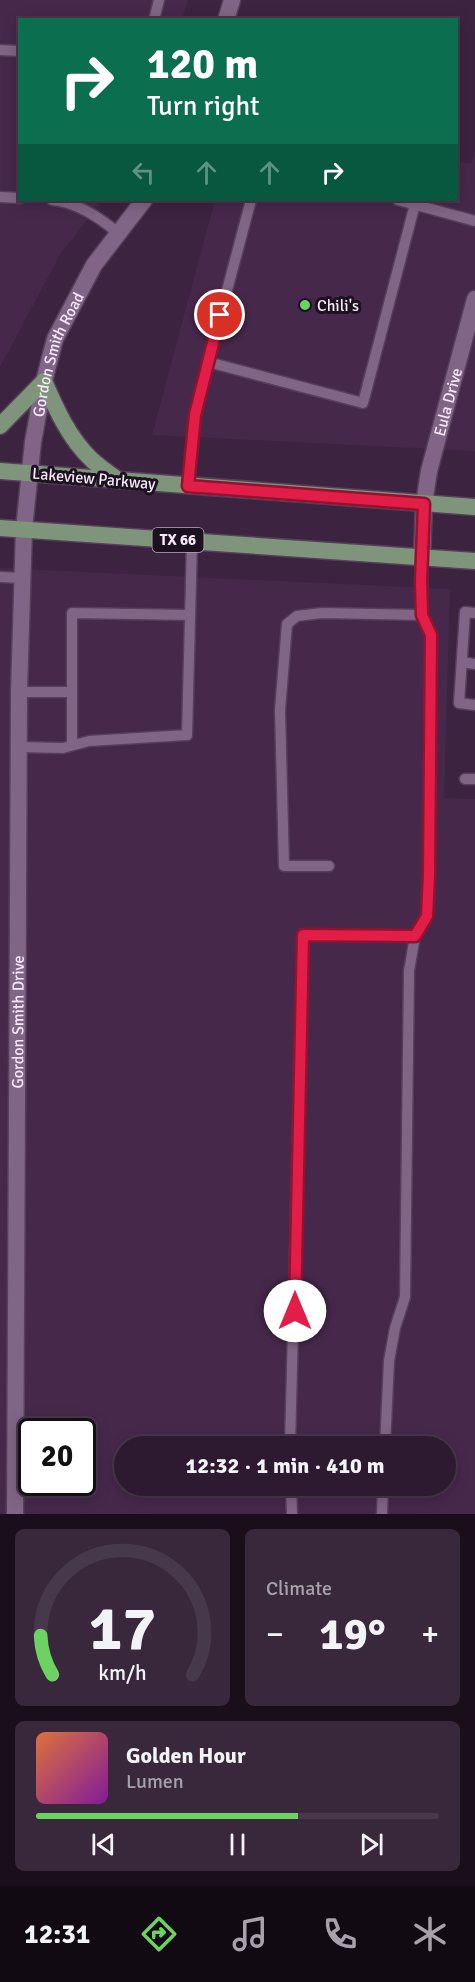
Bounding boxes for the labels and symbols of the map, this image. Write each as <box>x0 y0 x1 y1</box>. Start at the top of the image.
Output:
street label: Gordon Smith Road <box>29 289 89 419</box>
pin <box>194 289 245 340</box>
place label: Chili's <box>317 296 359 316</box>
marker: Chili's <box>298 298 312 312</box>
street label: Eula Drive <box>430 366 467 438</box>
street label: Lakeview Parkway <box>31 464 157 494</box>
road number: TX 66 <box>152 528 204 552</box>
street label: Gordon Smith Drive <box>8 955 29 1089</box>
position arrow <box>263 1279 327 1343</box>
speed limit sign: 20 <box>18 1418 96 1496</box>

